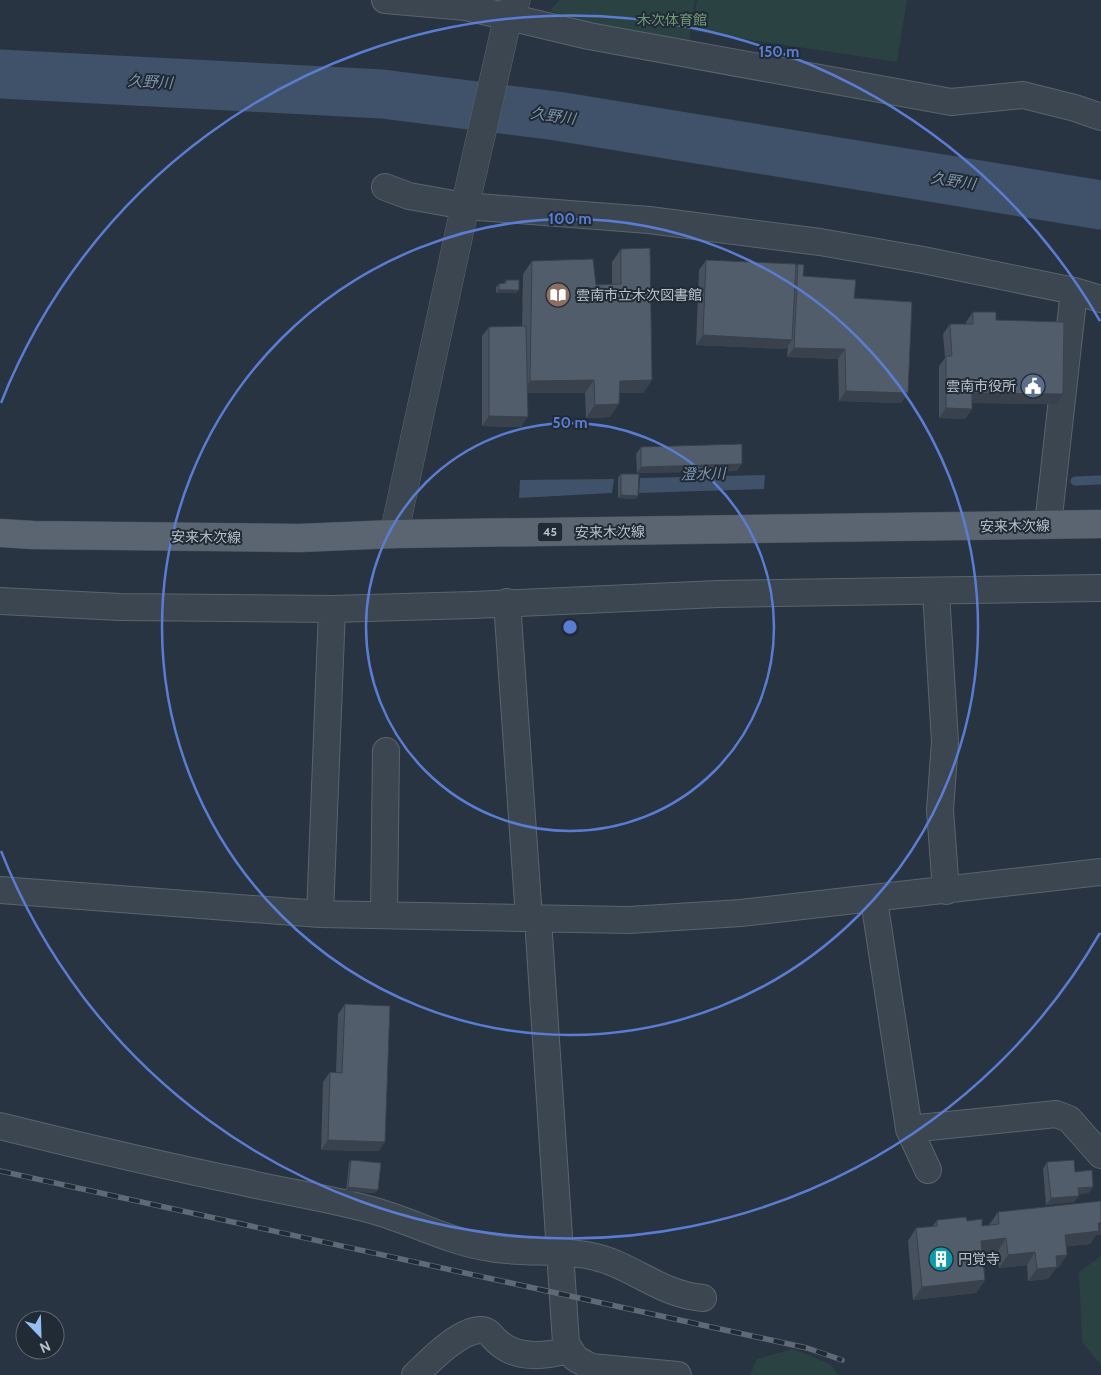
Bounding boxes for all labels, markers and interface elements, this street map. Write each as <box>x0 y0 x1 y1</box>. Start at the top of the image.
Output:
park label: 木次体育館 <box>637 11 707 29</box>
text: 150 m <box>759 43 799 61</box>
water label: 久野川 <box>127 72 175 92</box>
water label: 久野川 <box>529 104 579 128</box>
water label: 久野川 <box>929 169 979 194</box>
text: 100 m <box>548 210 592 228</box>
library icon: 雲南市立木次図書館 <box>545 282 571 308</box>
place label: 雲南市立木次図書館 <box>576 286 702 304</box>
public building icon: 雲南市役所 <box>1020 373 1046 399</box>
place label: 雲南市役所 <box>946 377 1016 395</box>
text: 50 m <box>552 414 588 432</box>
water label: 澄水川 <box>680 465 728 483</box>
street label: 安来木次線 <box>980 516 1050 536</box>
road number: 45 <box>538 522 562 542</box>
street label: 安来木次線 <box>575 522 645 542</box>
street label: 安来木次線 <box>171 527 241 547</box>
centre of rings <box>561 618 579 636</box>
building icon: 円覚寺 <box>928 1246 954 1272</box>
place label: 円覚寺 <box>958 1250 1000 1268</box>
north arrow <box>15 1310 65 1360</box>
text: N <box>37 1337 53 1357</box>

